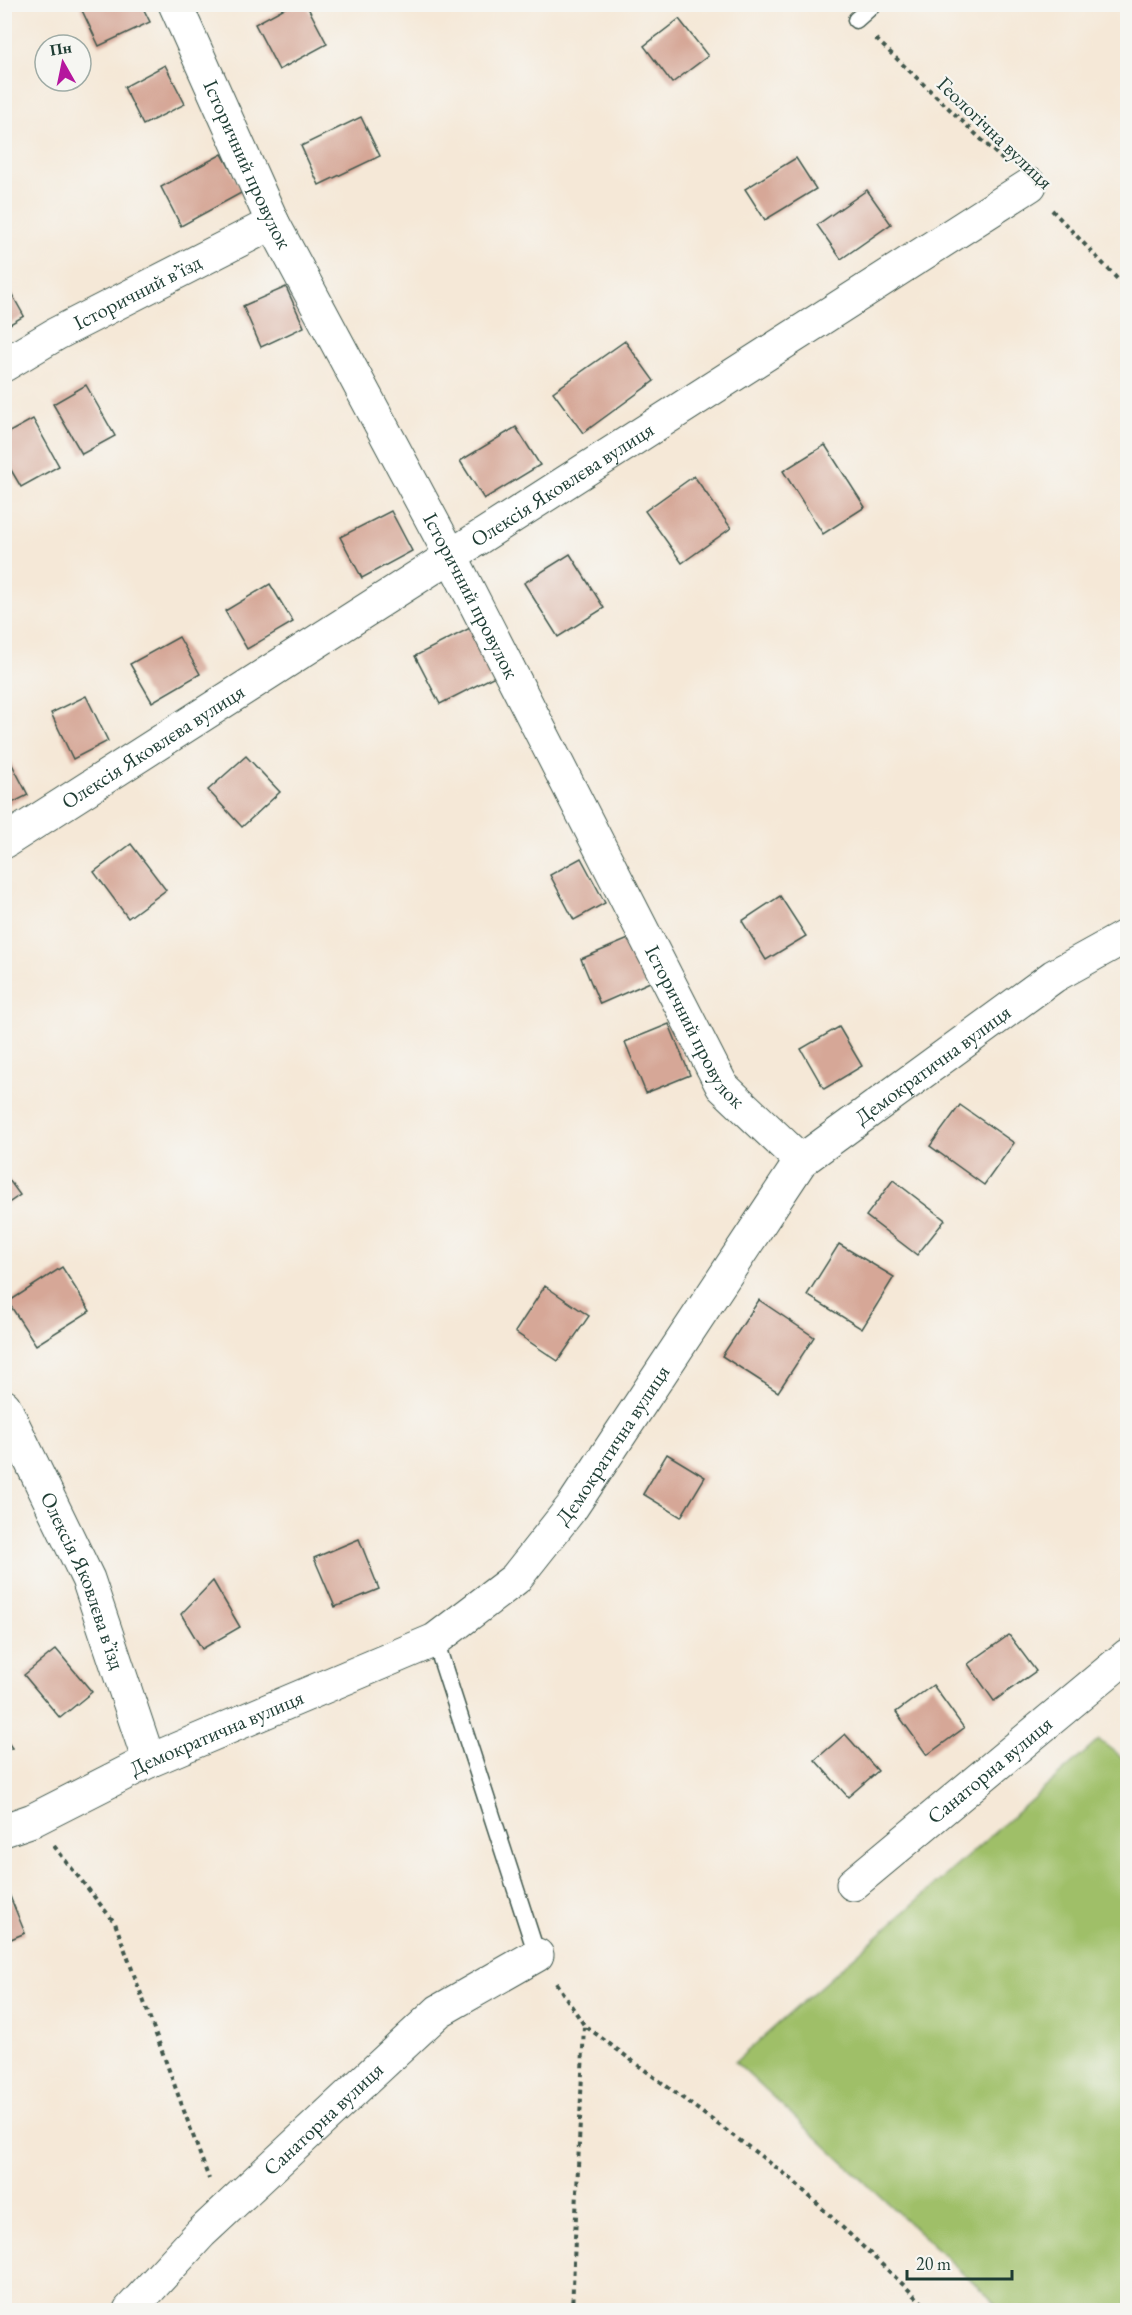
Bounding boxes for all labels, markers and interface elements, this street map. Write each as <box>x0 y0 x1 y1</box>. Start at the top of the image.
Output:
north arrow <box>33 33 93 93</box>
text: Пн <box>48 37 73 61</box>
street label: Геологічна вулиця <box>931 70 1059 195</box>
street label: Історичний провулок <box>198 75 298 254</box>
street label: Історичний в’їзд <box>69 248 206 336</box>
street label: Олексія Яковлєва вулиця <box>465 415 659 553</box>
street label: Історичний провулок <box>417 508 525 683</box>
street label: Олексія Яковлєва вулиця <box>56 678 249 815</box>
street label: Історичний провулок <box>639 940 751 1114</box>
street label: Демократична вулиця <box>849 998 1016 1130</box>
street label: Демократична вулиця <box>549 1359 675 1530</box>
street label: Олексія Яковлєва в’їзд <box>35 1487 131 1673</box>
street label: Демократична вулиця <box>125 1683 307 1782</box>
street label: Санаторна вулиця <box>921 1710 1058 1830</box>
street label: Санаторна вулиця <box>257 2056 389 2181</box>
scale bar <box>907 2243 1012 2281</box>
text: 20 m <box>916 2252 951 2275</box>

